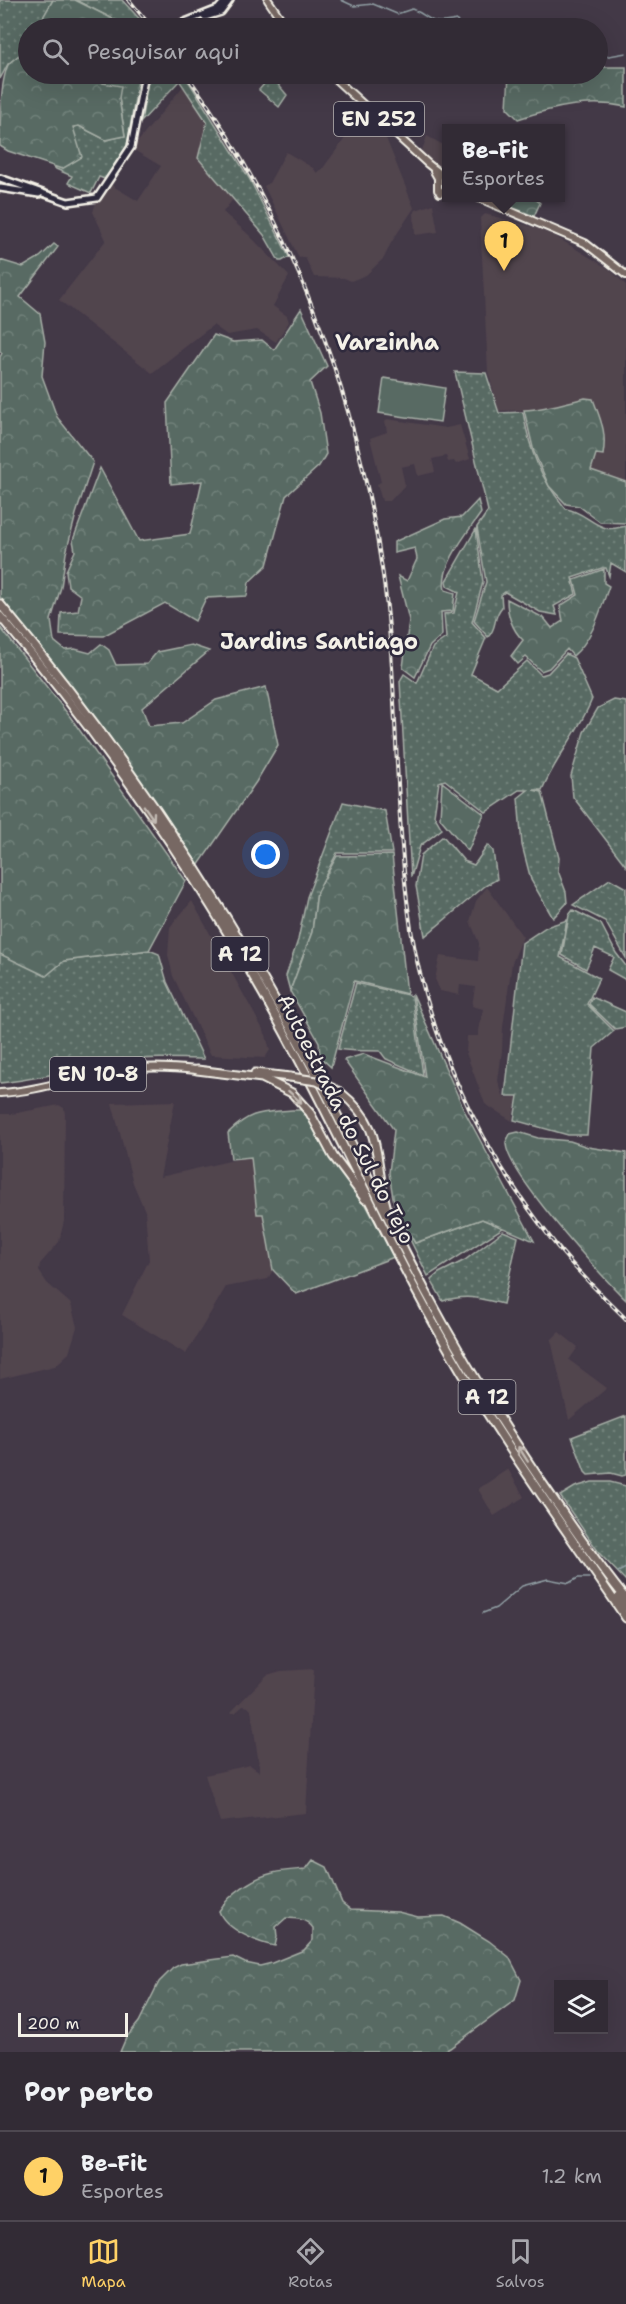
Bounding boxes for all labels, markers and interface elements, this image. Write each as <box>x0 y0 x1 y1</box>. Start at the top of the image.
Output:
search box <box>18 18 608 84</box>
icon: search <box>39 35 72 68</box>
text: Pesquisar aqui <box>87 37 240 66</box>
road number: EN 252 <box>334 102 424 136</box>
popup <box>442 124 565 202</box>
text: Be-Fit <box>462 136 528 165</box>
text: Esportes <box>462 165 545 191</box>
pin: 1 <box>484 222 524 271</box>
district label: Varzinha <box>335 328 439 357</box>
district label: Jardins Santiago <box>220 627 418 656</box>
one-way arrow <box>143 805 155 821</box>
your location <box>251 840 280 869</box>
road number: A 12 <box>212 937 268 971</box>
street label: Autoestrada do Sul do Tejo <box>271 989 421 1249</box>
road number: EN 10-8 <box>50 1057 146 1091</box>
one-way arrow <box>287 1090 302 1104</box>
road number: A 12 <box>458 1380 516 1414</box>
one-way arrow <box>517 1446 529 1462</box>
map controls <box>554 1980 608 2034</box>
button: layers <box>554 1980 608 2034</box>
scale bar <box>18 2010 128 2038</box>
text: 200 m <box>27 2013 79 2034</box>
text: Por perto <box>24 2074 153 2109</box>
text: Be-Fit <box>81 2149 147 2178</box>
text: 1 <box>39 2163 48 2189</box>
text: 1.2 km <box>542 2163 602 2189</box>
text: Esportes <box>81 2178 164 2204</box>
tab: Mapa <box>81 2235 126 2292</box>
tab: Rotas <box>288 2235 333 2292</box>
tab: Salvos <box>496 2235 545 2292</box>

